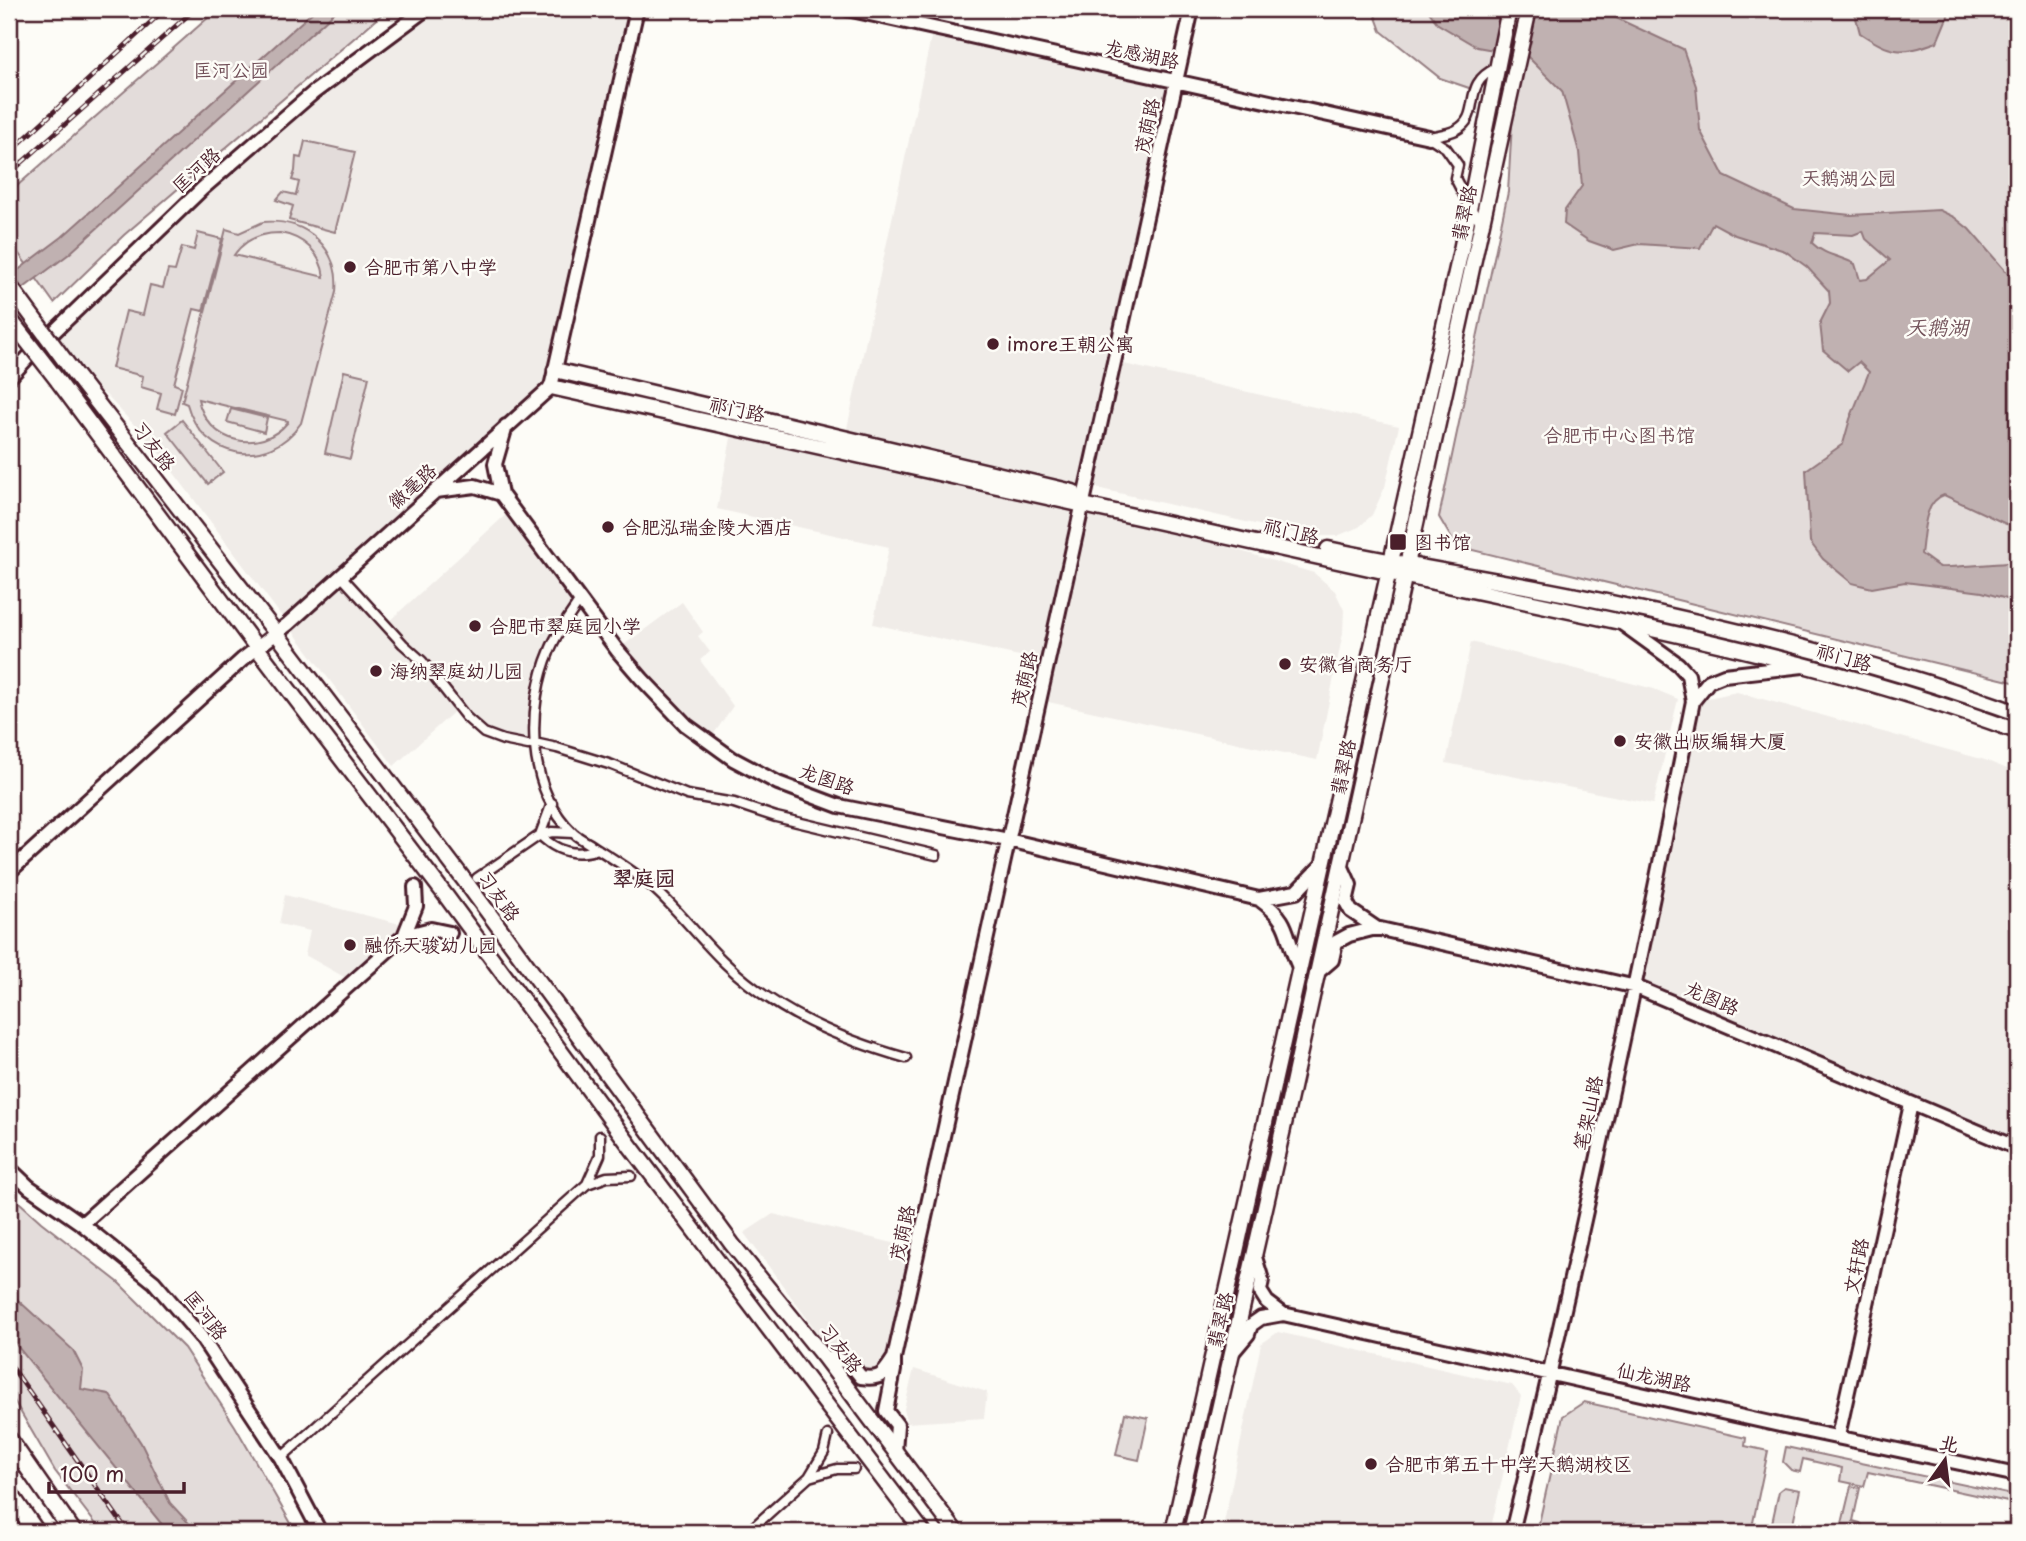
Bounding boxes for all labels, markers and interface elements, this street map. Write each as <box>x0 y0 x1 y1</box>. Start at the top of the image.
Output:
street label: 龙感湖路 <box>1102 31 1182 75</box>
park label: 匡河公园 <box>193 55 269 83</box>
street label: 茂荫路 <box>1126 95 1166 157</box>
street label: 匡河路 <box>165 140 226 199</box>
park label: 天鹅湖公园 <box>1801 163 1897 191</box>
street label: 翡翠路 <box>1443 182 1483 244</box>
place label: 合肥市第八中学 <box>364 252 497 280</box>
marker: 合肥市第八中学 <box>342 259 358 275</box>
water label: 天鹅湖 <box>1906 310 1970 342</box>
place label: imore王朝公寓 <box>1007 329 1134 357</box>
marker: imore王朝公寓 <box>985 336 1001 352</box>
street label: 祁门路 <box>706 388 768 428</box>
street label: 习友路 <box>126 414 183 476</box>
park label: 合肥市中心图书馆 <box>1543 420 1695 448</box>
street label: 徽毫路 <box>381 456 442 515</box>
street label: 祁门路 <box>1260 510 1322 550</box>
place label: 合肥泓瑞金陵大酒店 <box>622 512 793 540</box>
marker: 合肥泓瑞金陵大酒店 <box>600 519 616 535</box>
place label: 图书馆 <box>1414 527 1471 555</box>
marker: 图书馆 <box>1388 532 1408 552</box>
place label: 合肥市翠庭园小学 <box>489 611 641 639</box>
marker: 合肥市翠庭园小学 <box>467 618 483 634</box>
street label: 祁门路 <box>1813 635 1875 677</box>
street label: 茂荫路 <box>1003 648 1043 710</box>
place label: 安徽省商务厅 <box>1299 649 1413 677</box>
place label: 海纳翠庭幼儿园 <box>390 656 523 684</box>
marker: 安徽省商务厅 <box>1277 656 1293 672</box>
marker: 海纳翠庭幼儿园 <box>368 663 384 679</box>
place label: 安徽出版编辑大厦 <box>1634 726 1786 754</box>
marker: 安徽出版编辑大厦 <box>1612 733 1628 749</box>
street label: 翡翠路 <box>1322 736 1362 798</box>
street label: 龙图路 <box>796 756 859 801</box>
district label: 翠庭园 <box>613 861 676 893</box>
street label: 习友路 <box>472 864 528 927</box>
place label: 融侨天骏幼儿园 <box>364 930 497 958</box>
marker: 融侨天骏幼儿园 <box>342 937 358 953</box>
street label: 龙图路 <box>1681 973 1744 1021</box>
street label: 笔架山路 <box>1565 1073 1609 1153</box>
street label: 茂荫路 <box>881 1202 921 1264</box>
street label: 文轩路 <box>1835 1235 1875 1297</box>
street label: 匡河路 <box>178 1283 235 1345</box>
street label: 翡翠路 <box>1199 1289 1239 1351</box>
street label: 习友路 <box>813 1316 870 1378</box>
street label: 仙龙湖路 <box>1614 1354 1694 1398</box>
north arrow <box>1910 1426 1980 1496</box>
text: 北 <box>1937 1427 1962 1458</box>
place label: 合肥市第五十中学天鹅湖校区 <box>1385 1449 1632 1477</box>
scale bar <box>49 1450 184 1494</box>
marker: 合肥市第五十中学天鹅湖校区 <box>1363 1456 1379 1472</box>
text: 100 m <box>60 1457 124 1489</box>

